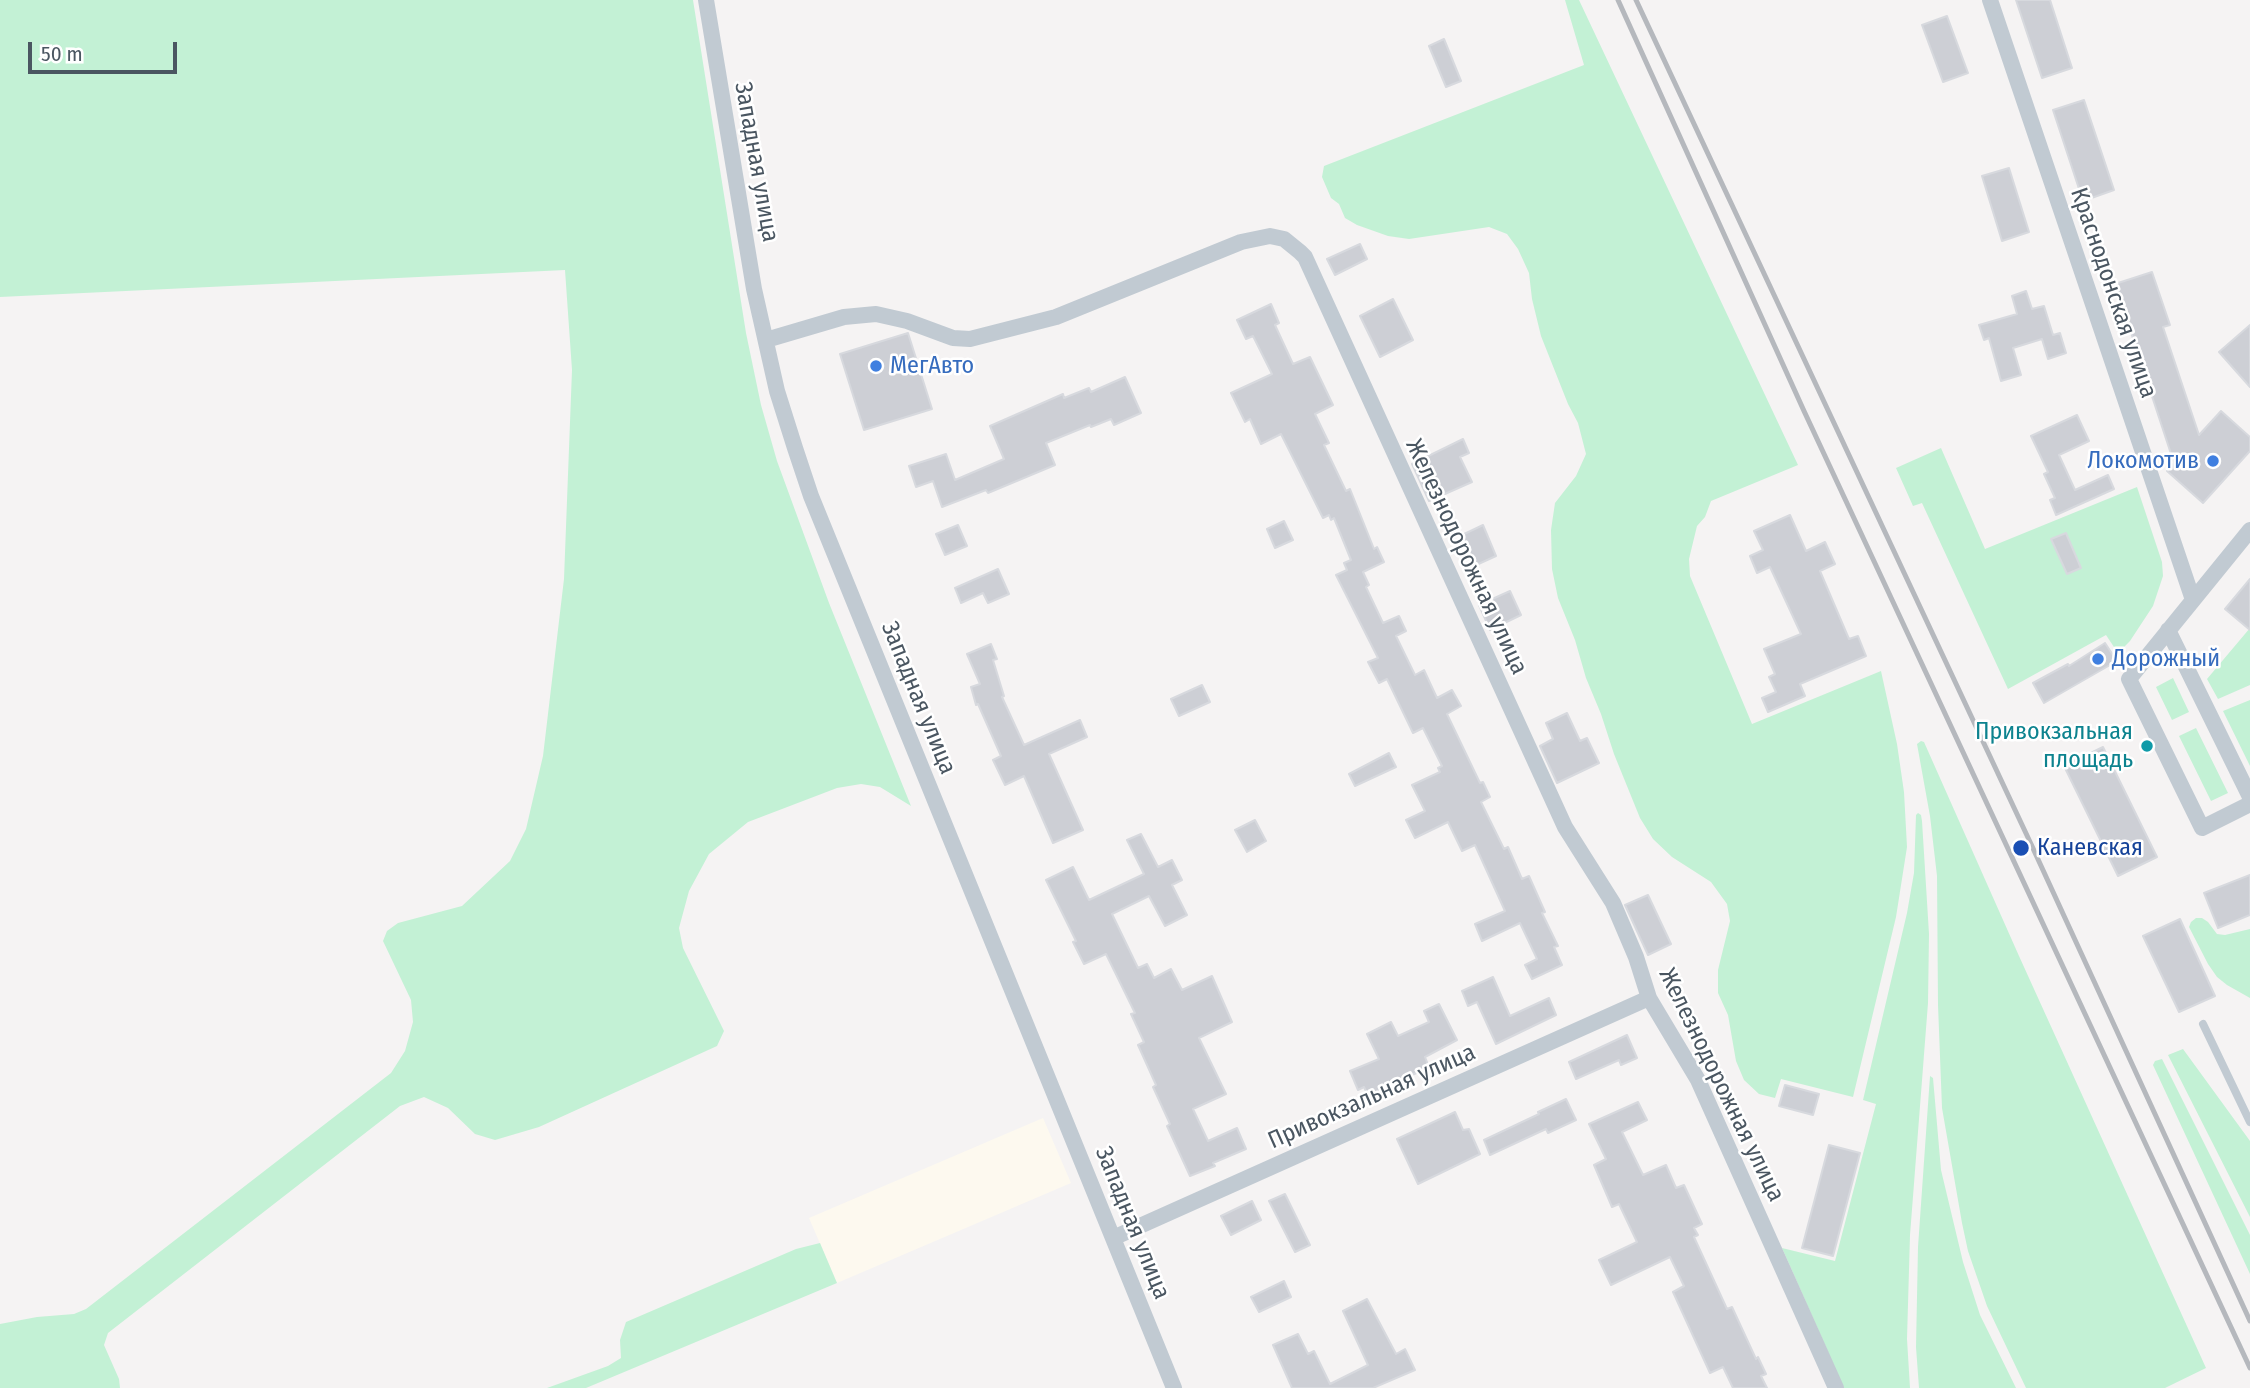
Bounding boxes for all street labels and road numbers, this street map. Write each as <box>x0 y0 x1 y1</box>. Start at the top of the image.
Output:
street label: Западная улица <box>728 80 784 244</box>
street label: Краснодонская улица <box>2063 184 2163 402</box>
street label: Железнодорожная улица <box>1399 435 1533 679</box>
street label: Западная улица <box>874 618 962 778</box>
street label: Железнодорожная улица <box>1652 964 1790 1206</box>
street label: Привокзальная улица <box>1264 1038 1480 1156</box>
street label: Западная улица <box>1088 1143 1176 1303</box>

